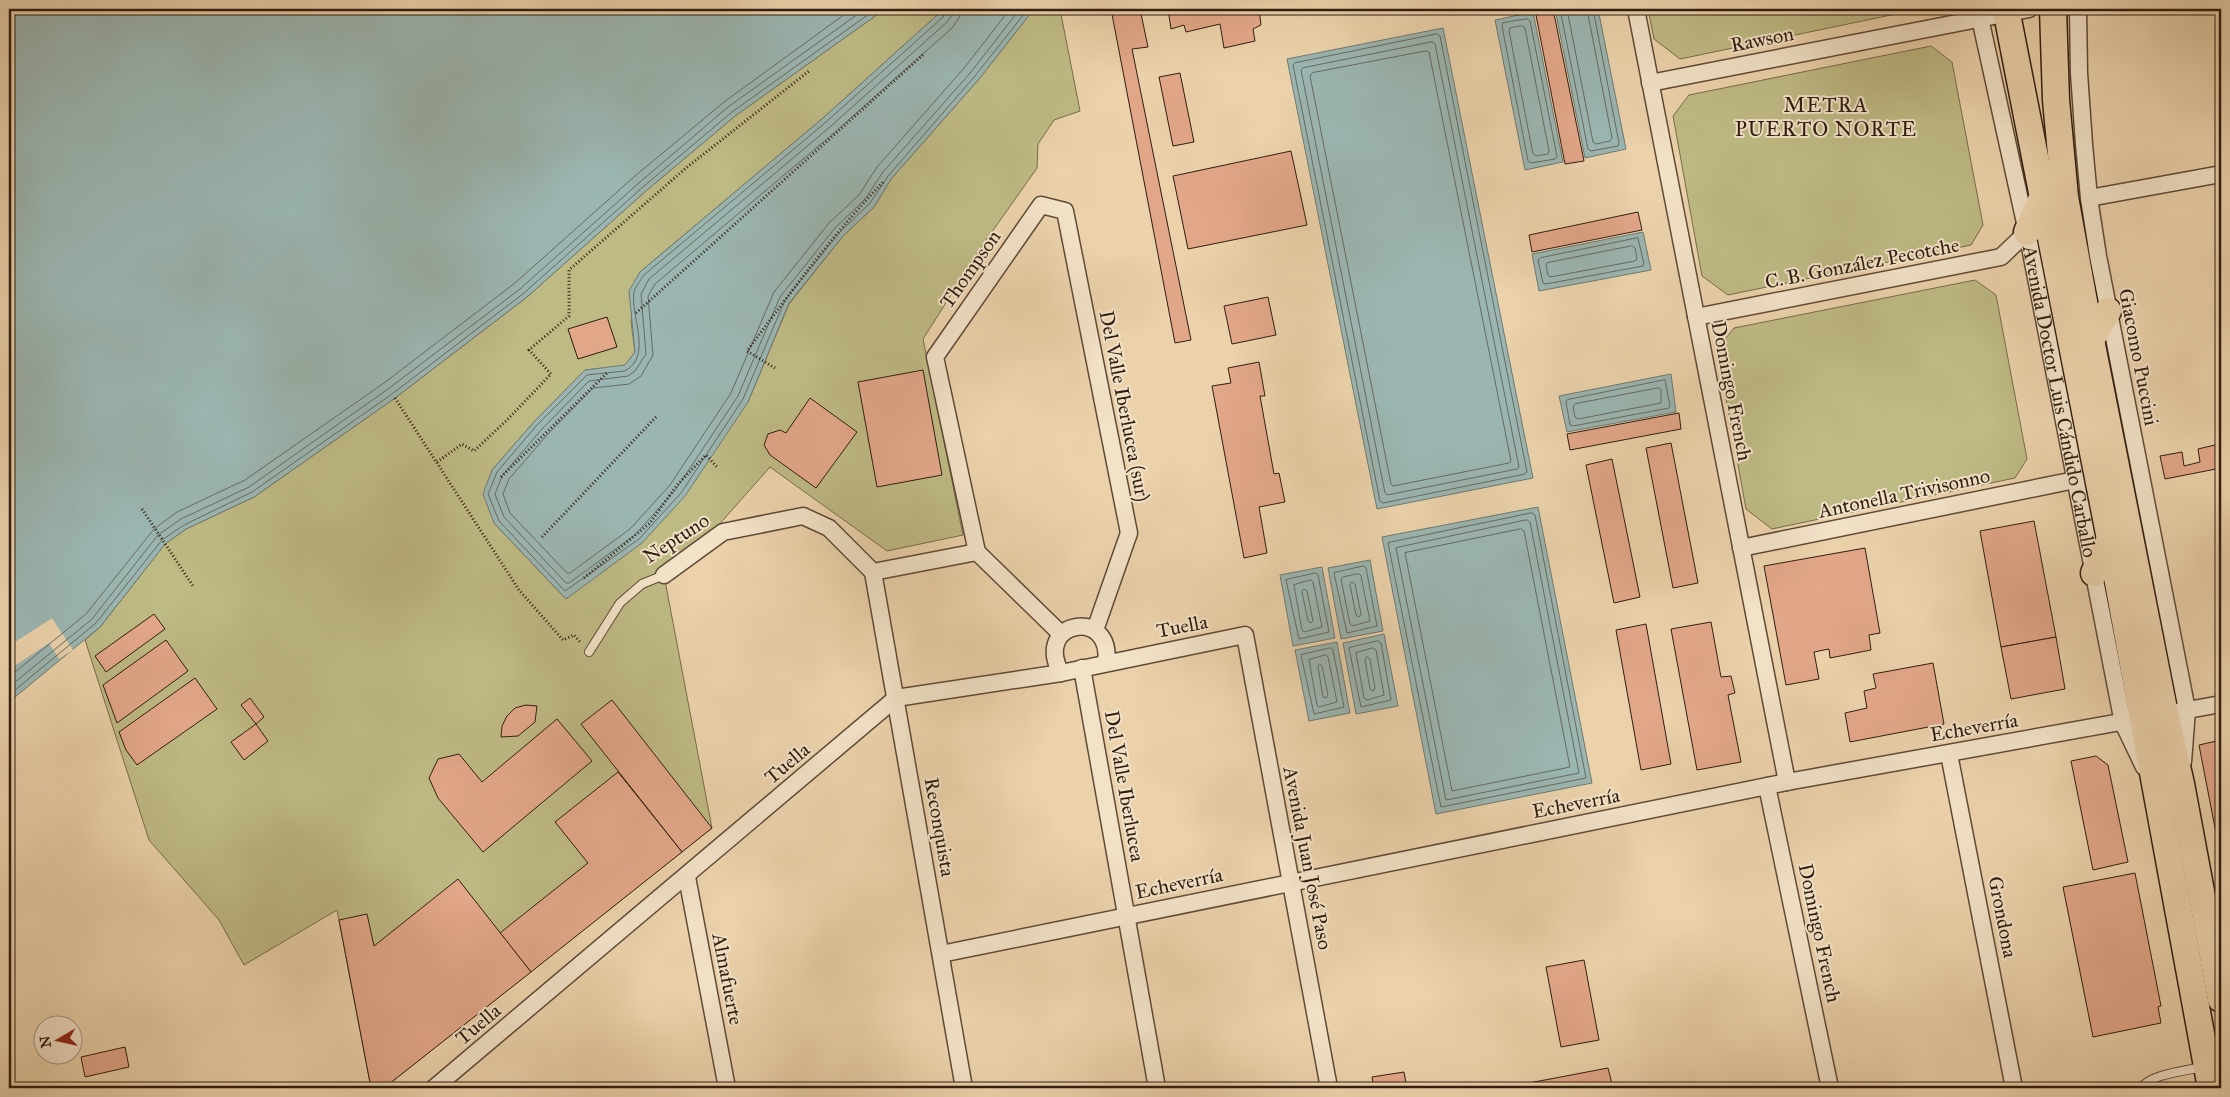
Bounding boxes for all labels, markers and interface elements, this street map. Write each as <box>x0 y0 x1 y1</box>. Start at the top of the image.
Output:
street label: Rawson <box>1728 21 1796 57</box>
district label: METRA PUERTO NORTE <box>1735 92 1917 142</box>
street label: Thompson <box>934 225 1006 313</box>
street label: C. B. González Pecotche <box>1763 232 1961 294</box>
street label: Avenida Doctor Luis Cándido Carballo <box>2018 243 2102 559</box>
street label: Giacomo Puccini <box>2114 286 2164 428</box>
street label: Del Valle Iberlucea (sur) <box>1094 308 1155 504</box>
street label: Domingo French <box>1706 319 1757 463</box>
street label: Antonella Trivisonno <box>1815 463 1992 523</box>
street label: Neptuno <box>639 508 713 568</box>
street label: Tuella <box>1154 609 1210 643</box>
street label: Echeverría <box>1928 707 2020 747</box>
street label: Del Valle Iberlucea <box>1100 708 1150 864</box>
street label: Tuella <box>760 737 815 789</box>
street label: Avenida Juan José Paso <box>1277 763 1338 952</box>
street label: Reconquista <box>918 776 961 879</box>
street label: Echeverría <box>1530 783 1622 823</box>
street label: Domingo French <box>1793 861 1846 1005</box>
street label: Echeverría <box>1133 862 1225 904</box>
street label: Grondona <box>1983 874 2023 960</box>
street label: Almafuerte <box>707 930 749 1027</box>
street label: Tuella <box>451 998 506 1050</box>
north arrow <box>32 1014 82 1064</box>
text: N <box>36 1035 55 1049</box>

